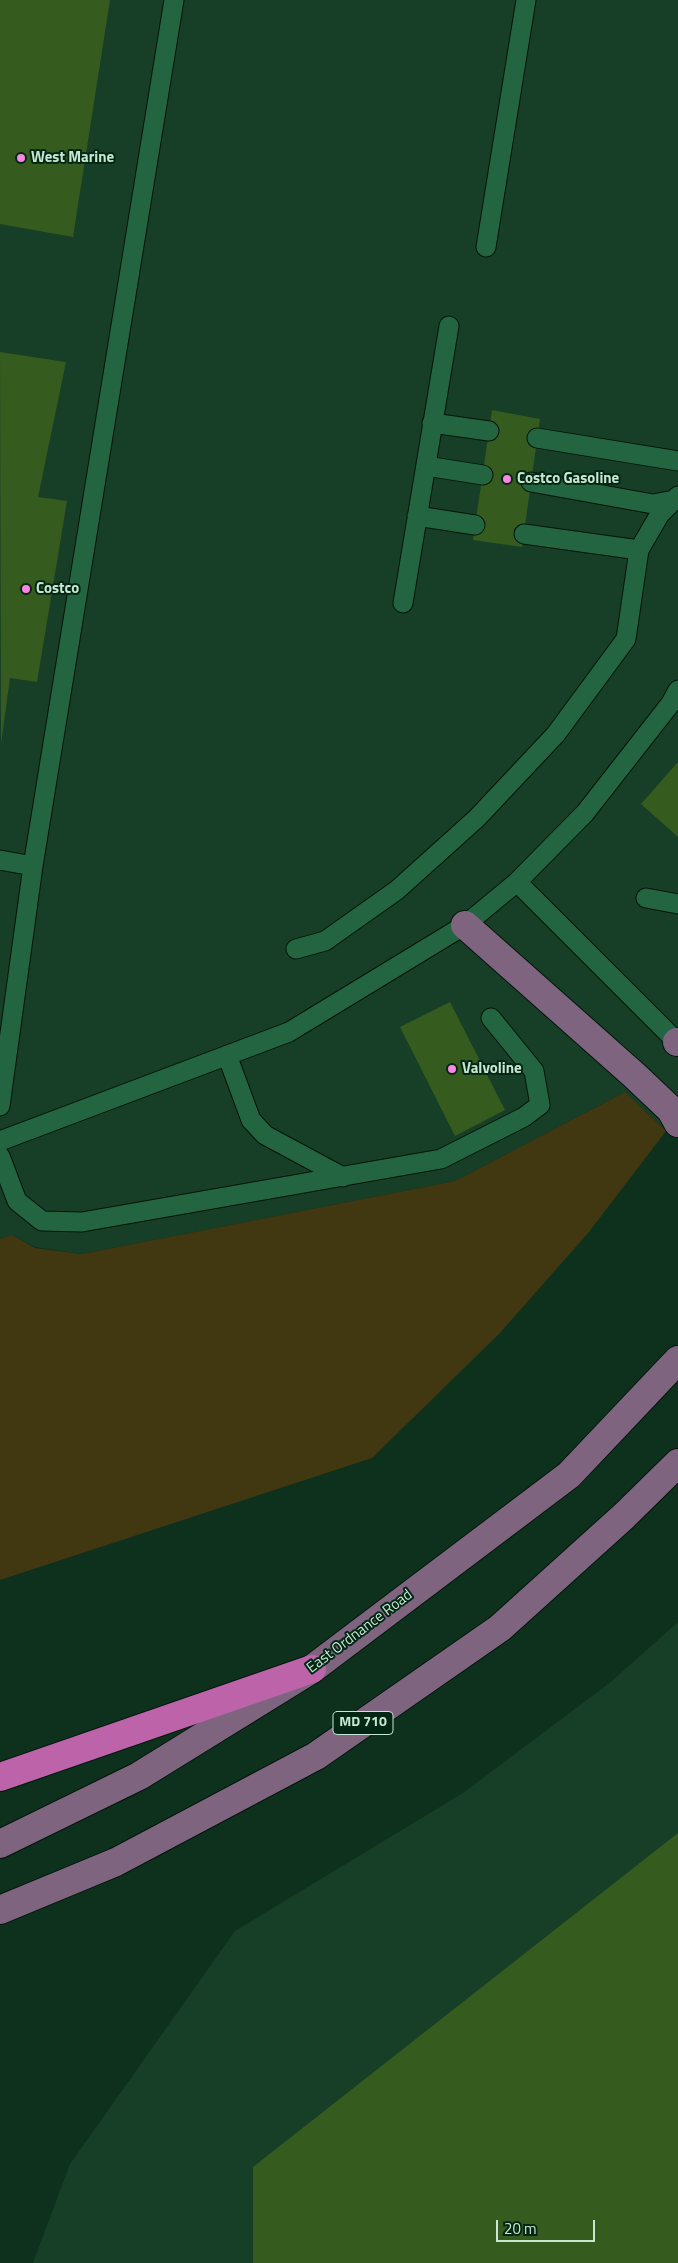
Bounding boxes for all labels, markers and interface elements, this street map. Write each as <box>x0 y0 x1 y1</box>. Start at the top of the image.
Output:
place label: West Marine <box>31 149 114 167</box>
marker: West Marine <box>15 152 27 164</box>
place label: Costco Gasoline <box>517 470 619 488</box>
marker: Costco Gasoline <box>501 473 513 485</box>
place label: Costco <box>36 580 79 598</box>
marker: Costco <box>20 583 32 595</box>
place label: Valvoline <box>462 1060 522 1078</box>
marker: Valvoline <box>446 1063 458 1075</box>
street label: East Ordnance Road <box>304 1586 416 1678</box>
road number: MD 710 <box>333 1712 393 1735</box>
scale bar <box>498 2210 597 2242</box>
text: 20 m <box>504 2217 537 2240</box>

